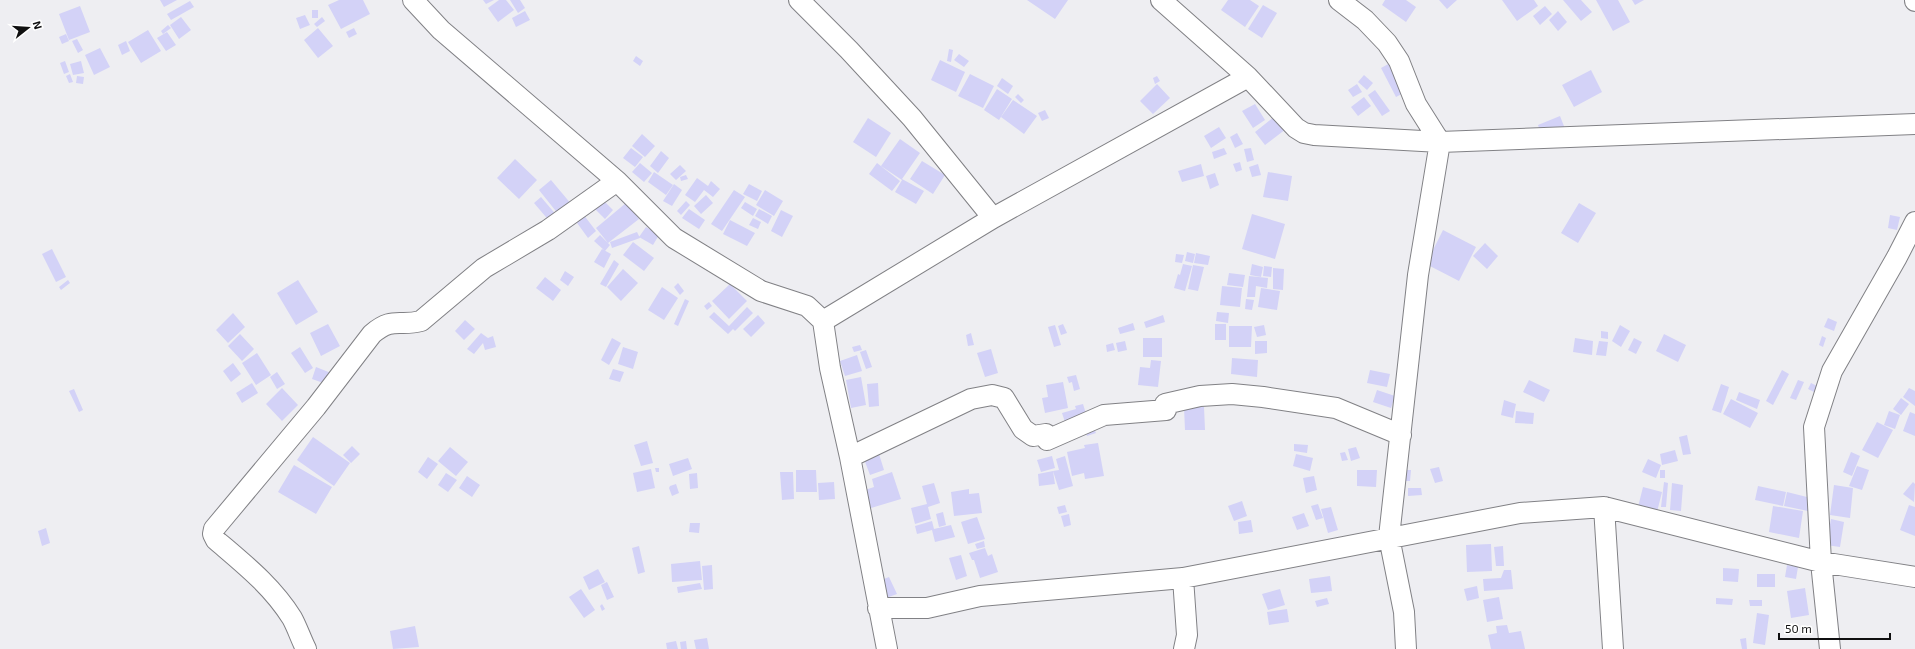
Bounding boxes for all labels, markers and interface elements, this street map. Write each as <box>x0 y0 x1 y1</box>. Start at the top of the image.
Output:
north arrow <box>8 8 48 48</box>
text: N <box>31 19 45 31</box>
scale bar <box>1779 615 1890 641</box>
text: 50 m <box>1785 621 1812 635</box>

